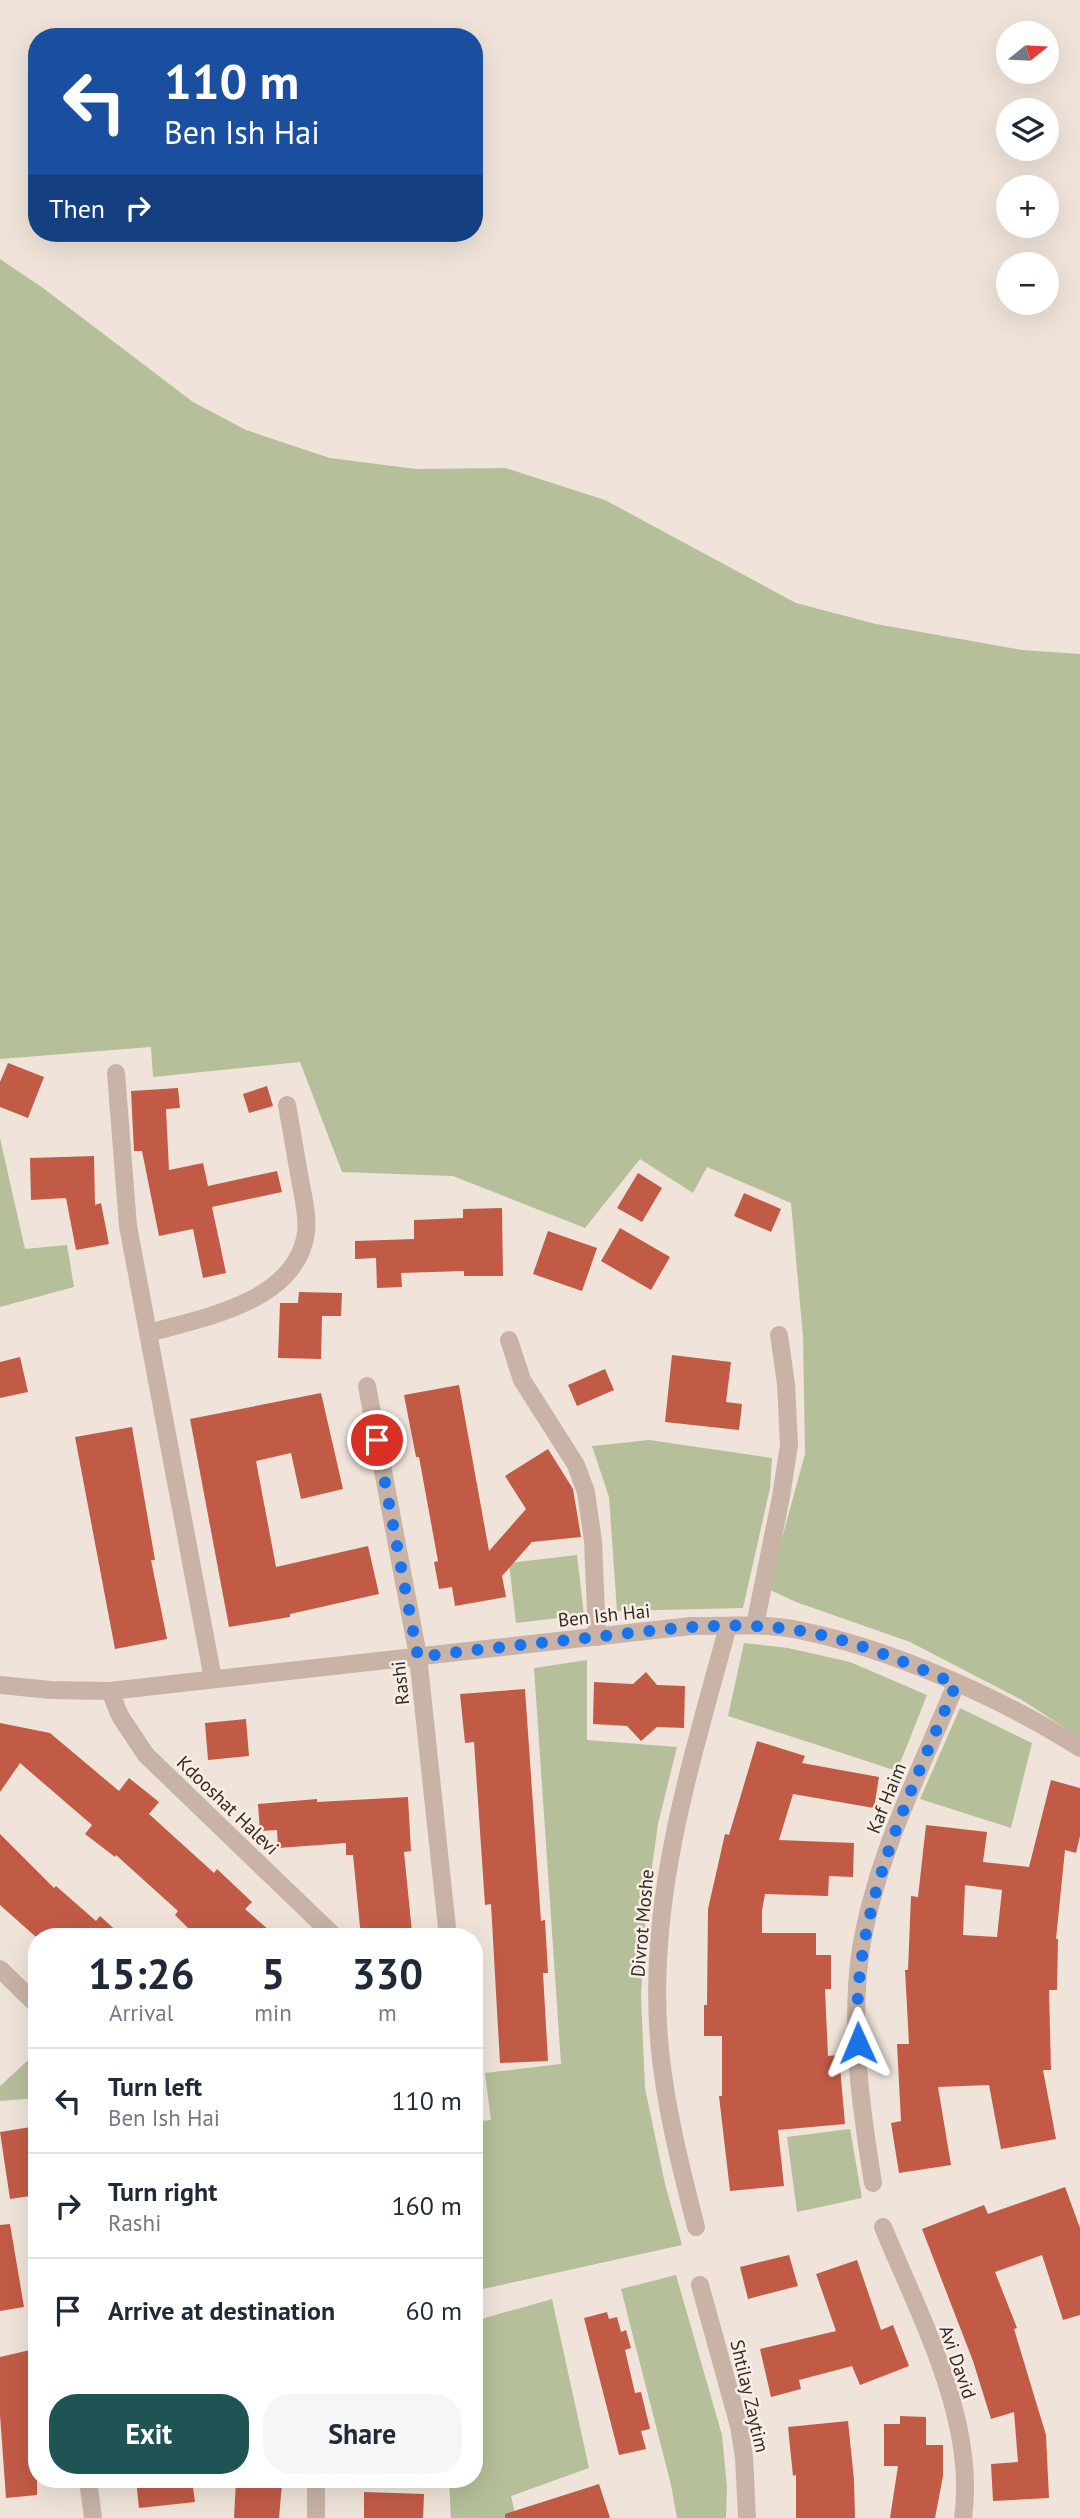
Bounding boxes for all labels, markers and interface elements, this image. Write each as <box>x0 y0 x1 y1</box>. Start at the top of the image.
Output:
north arrow <box>996 21 1059 84</box>
map controls <box>996 21 1059 315</box>
text: 110 m <box>164 49 299 113</box>
icon: left <box>49 56 140 147</box>
button: layers <box>996 98 1059 161</box>
text: Ben Ish Hai <box>164 111 320 153</box>
button: + <box>996 175 1059 238</box>
icon: right <box>119 189 157 227</box>
text: Then <box>49 192 105 225</box>
button: − <box>996 252 1059 315</box>
pin <box>347 1410 407 1470</box>
icon: arrive <box>358 1421 396 1459</box>
street label: Ben Ish Hai <box>557 1598 651 1632</box>
street label: Rashi <box>386 1660 414 1706</box>
street label: Kdooshat Halevi <box>172 1750 284 1860</box>
street label: Kaf Haim <box>861 1759 911 1837</box>
street label: Divrot Moshe <box>625 1868 659 1978</box>
text: 15:26 <box>88 1946 194 2001</box>
text: 5 <box>261 1946 285 2001</box>
text: 330 <box>352 1946 423 2001</box>
text: Arrival <box>109 1998 173 2027</box>
text: min <box>254 1998 292 2027</box>
text: m <box>378 1998 397 2027</box>
position arrow <box>821 2006 895 2080</box>
text: Turn left <box>108 2070 202 2103</box>
icon: left <box>49 2082 87 2120</box>
text: 110 m <box>391 2084 462 2117</box>
text: Ben Ish Hai <box>108 2103 220 2132</box>
text: Turn right <box>108 2175 217 2208</box>
icon: right <box>49 2187 87 2225</box>
text: 160 m <box>391 2189 462 2222</box>
text: Rashi <box>108 2208 161 2237</box>
icon: arrive <box>49 2292 87 2330</box>
text: Arrive at destination <box>108 2294 335 2327</box>
text: 60 m <box>406 2294 462 2327</box>
street label: Avi David <box>934 2322 982 2402</box>
street label: Shtilay Zaytim <box>725 2337 775 2455</box>
button: Exit <box>49 2394 249 2474</box>
button: Share <box>263 2394 462 2474</box>

